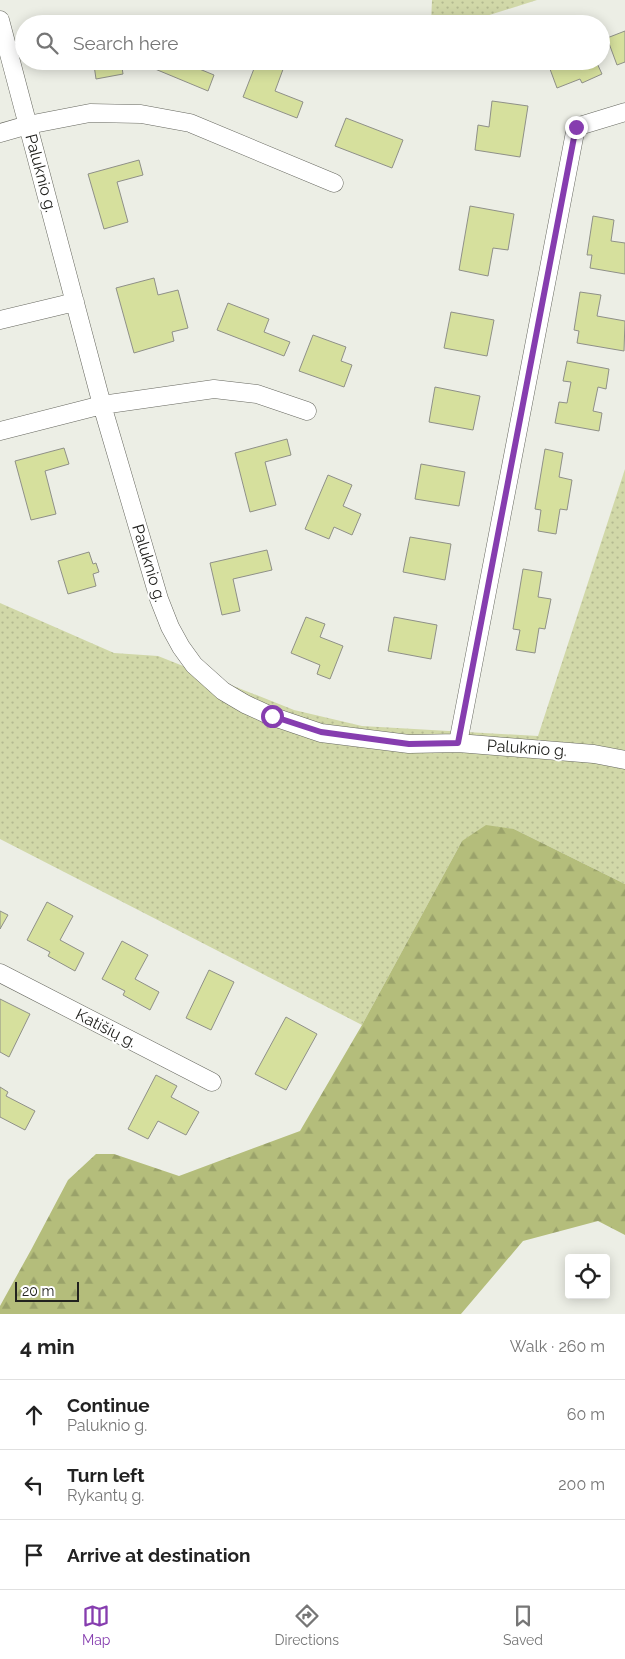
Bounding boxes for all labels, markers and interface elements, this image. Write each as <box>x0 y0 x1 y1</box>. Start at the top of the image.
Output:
search box <box>15 15 610 70</box>
icon: search <box>33 29 61 57</box>
text: Search here <box>73 32 179 54</box>
route end <box>565 116 588 139</box>
street label: Paluknio g. <box>21 132 61 214</box>
street label: Paluknio g. <box>128 522 170 604</box>
route start <box>261 705 284 728</box>
street label: Paluknio g. <box>486 736 568 760</box>
street label: Katišių g. <box>72 1005 140 1051</box>
map controls <box>565 1254 610 1299</box>
button: locate <box>565 1254 610 1299</box>
scale bar <box>15 1279 79 1302</box>
text: 20 m <box>22 1283 54 1299</box>
text: 4 min <box>20 1334 75 1359</box>
text: Walk · 260 m <box>510 1337 605 1356</box>
text: Continue <box>67 1394 150 1416</box>
icon: ahead <box>20 1401 48 1429</box>
text: 60 m <box>567 1405 605 1424</box>
text: Paluknio g. <box>67 1416 147 1435</box>
text: Turn left <box>67 1464 144 1486</box>
icon: left <box>20 1471 48 1499</box>
text: 200 m <box>558 1475 605 1494</box>
text: Rykantų g. <box>67 1486 144 1505</box>
icon: arrive <box>20 1541 48 1569</box>
text: Arrive at destination <box>67 1544 251 1566</box>
tab: Map <box>82 1602 110 1648</box>
tab: Directions <box>274 1602 339 1648</box>
tab: Saved <box>503 1602 543 1648</box>

